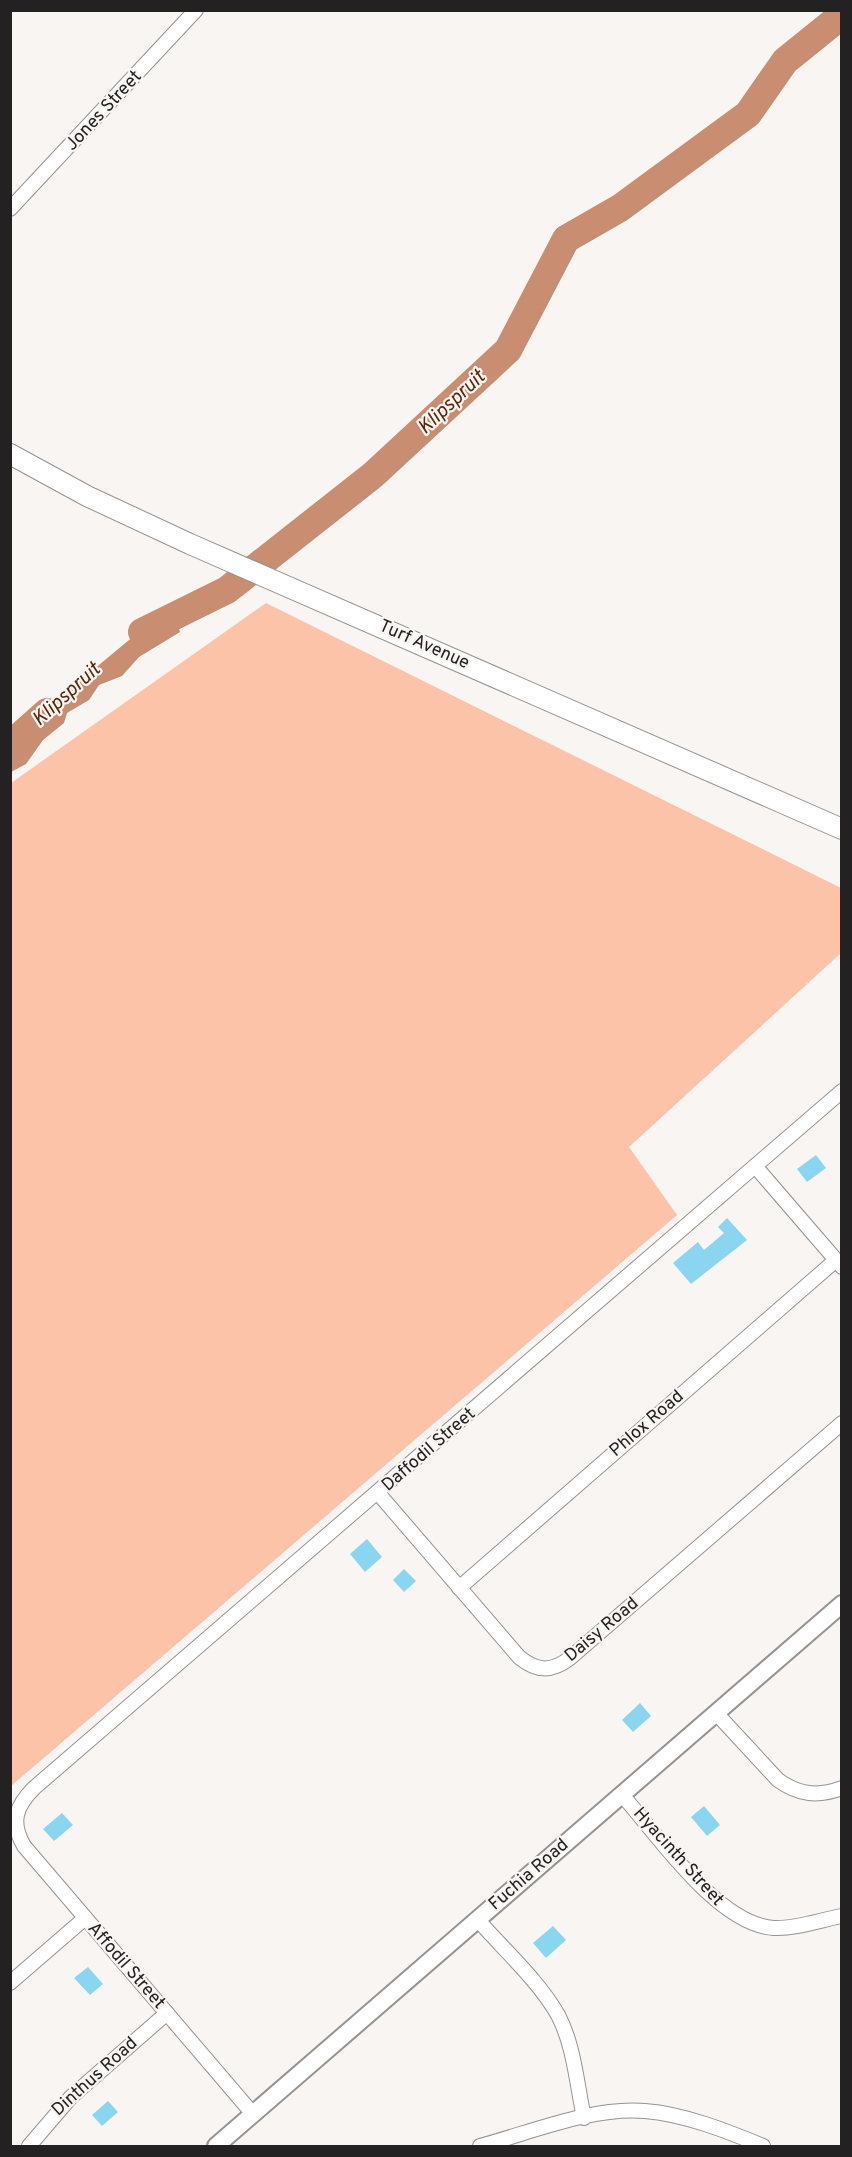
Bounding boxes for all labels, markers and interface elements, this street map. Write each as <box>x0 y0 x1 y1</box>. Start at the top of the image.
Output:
street label: Jones Street <box>61 66 147 156</box>
water label: Klipspruit <box>413 364 492 441</box>
street label: Turf Avenue <box>375 615 473 675</box>
water label: Klipspruit <box>27 657 107 733</box>
street label: Phlox Road <box>605 1385 689 1463</box>
street label: Daffodil Street <box>377 1403 481 1497</box>
street label: Daisy Road <box>560 1592 644 1668</box>
street label: Hyacinth Street <box>628 1803 728 1911</box>
street label: Fuchia Road <box>484 1834 574 1916</box>
street label: Affodil Street <box>82 1918 170 2014</box>
street label: Dinthus Road <box>47 2032 143 2122</box>

